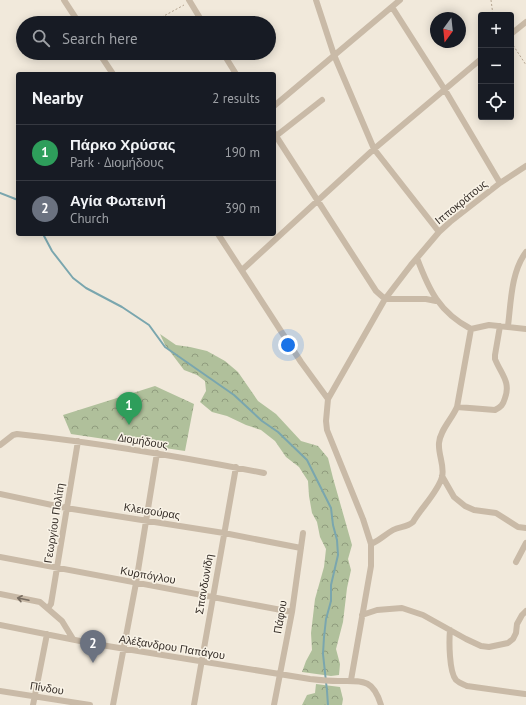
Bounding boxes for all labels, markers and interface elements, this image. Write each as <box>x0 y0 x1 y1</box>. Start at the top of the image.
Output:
north arrow <box>430 12 466 48</box>
map controls <box>478 12 514 120</box>
button: + <box>478 12 514 48</box>
search box <box>16 16 276 60</box>
icon: search <box>30 27 52 49</box>
text: Search here <box>62 29 138 48</box>
button: − <box>478 48 514 84</box>
button: locate <box>478 84 514 120</box>
text: Nearby <box>32 87 83 109</box>
text: 2 results <box>212 90 260 107</box>
text: Πάρκο Χρύσας <box>70 135 175 154</box>
text: 1 <box>41 144 49 161</box>
text: 190 m <box>225 144 260 161</box>
text: Park · Διομήδους <box>70 154 164 171</box>
street label: Ιπποκράτους <box>432 177 490 227</box>
text: Αγία Φωτεινή <box>70 191 166 210</box>
text: 2 <box>41 200 49 217</box>
text: 390 m <box>225 200 260 217</box>
text: Church <box>70 210 109 227</box>
your location <box>278 335 298 355</box>
pin: 1 <box>116 392 142 425</box>
street label: Διομήδους <box>117 430 169 452</box>
street label: Γεωργίου Πολίτη <box>41 482 67 564</box>
street label: Κλεισούρας <box>123 500 181 522</box>
street label: Σπανδωνίδη <box>192 553 216 615</box>
street label: Κυρπόγλου <box>119 563 177 587</box>
one-way arrow <box>17 594 30 602</box>
street label: Πάφου <box>270 599 290 635</box>
pin: 2 <box>80 630 106 663</box>
street label: Αλέξανδρου Παπάγου <box>118 632 226 662</box>
street label: Πίνδου <box>29 678 65 698</box>

